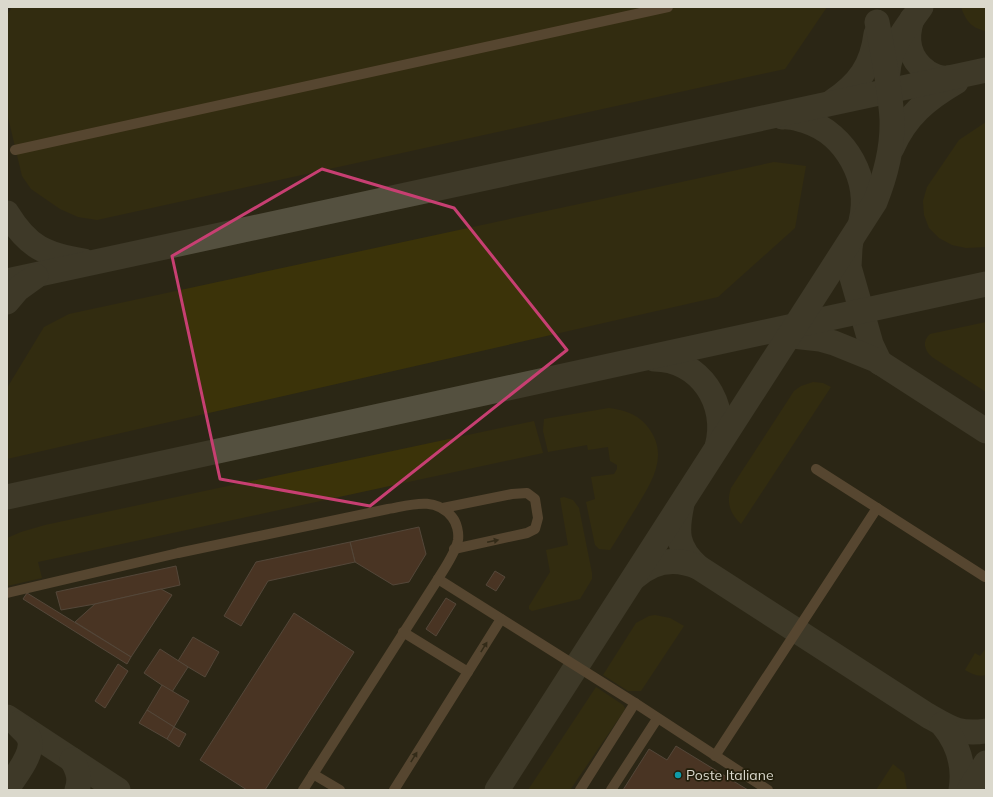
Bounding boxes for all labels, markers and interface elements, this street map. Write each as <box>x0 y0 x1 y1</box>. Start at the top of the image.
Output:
one-way arrow <box>486 537 499 543</box>
one-way arrow <box>480 641 487 653</box>
one-way arrow <box>411 751 418 763</box>
place label: Poste Italiane <box>686 766 774 784</box>
marker: Poste Italiane <box>673 770 683 780</box>

